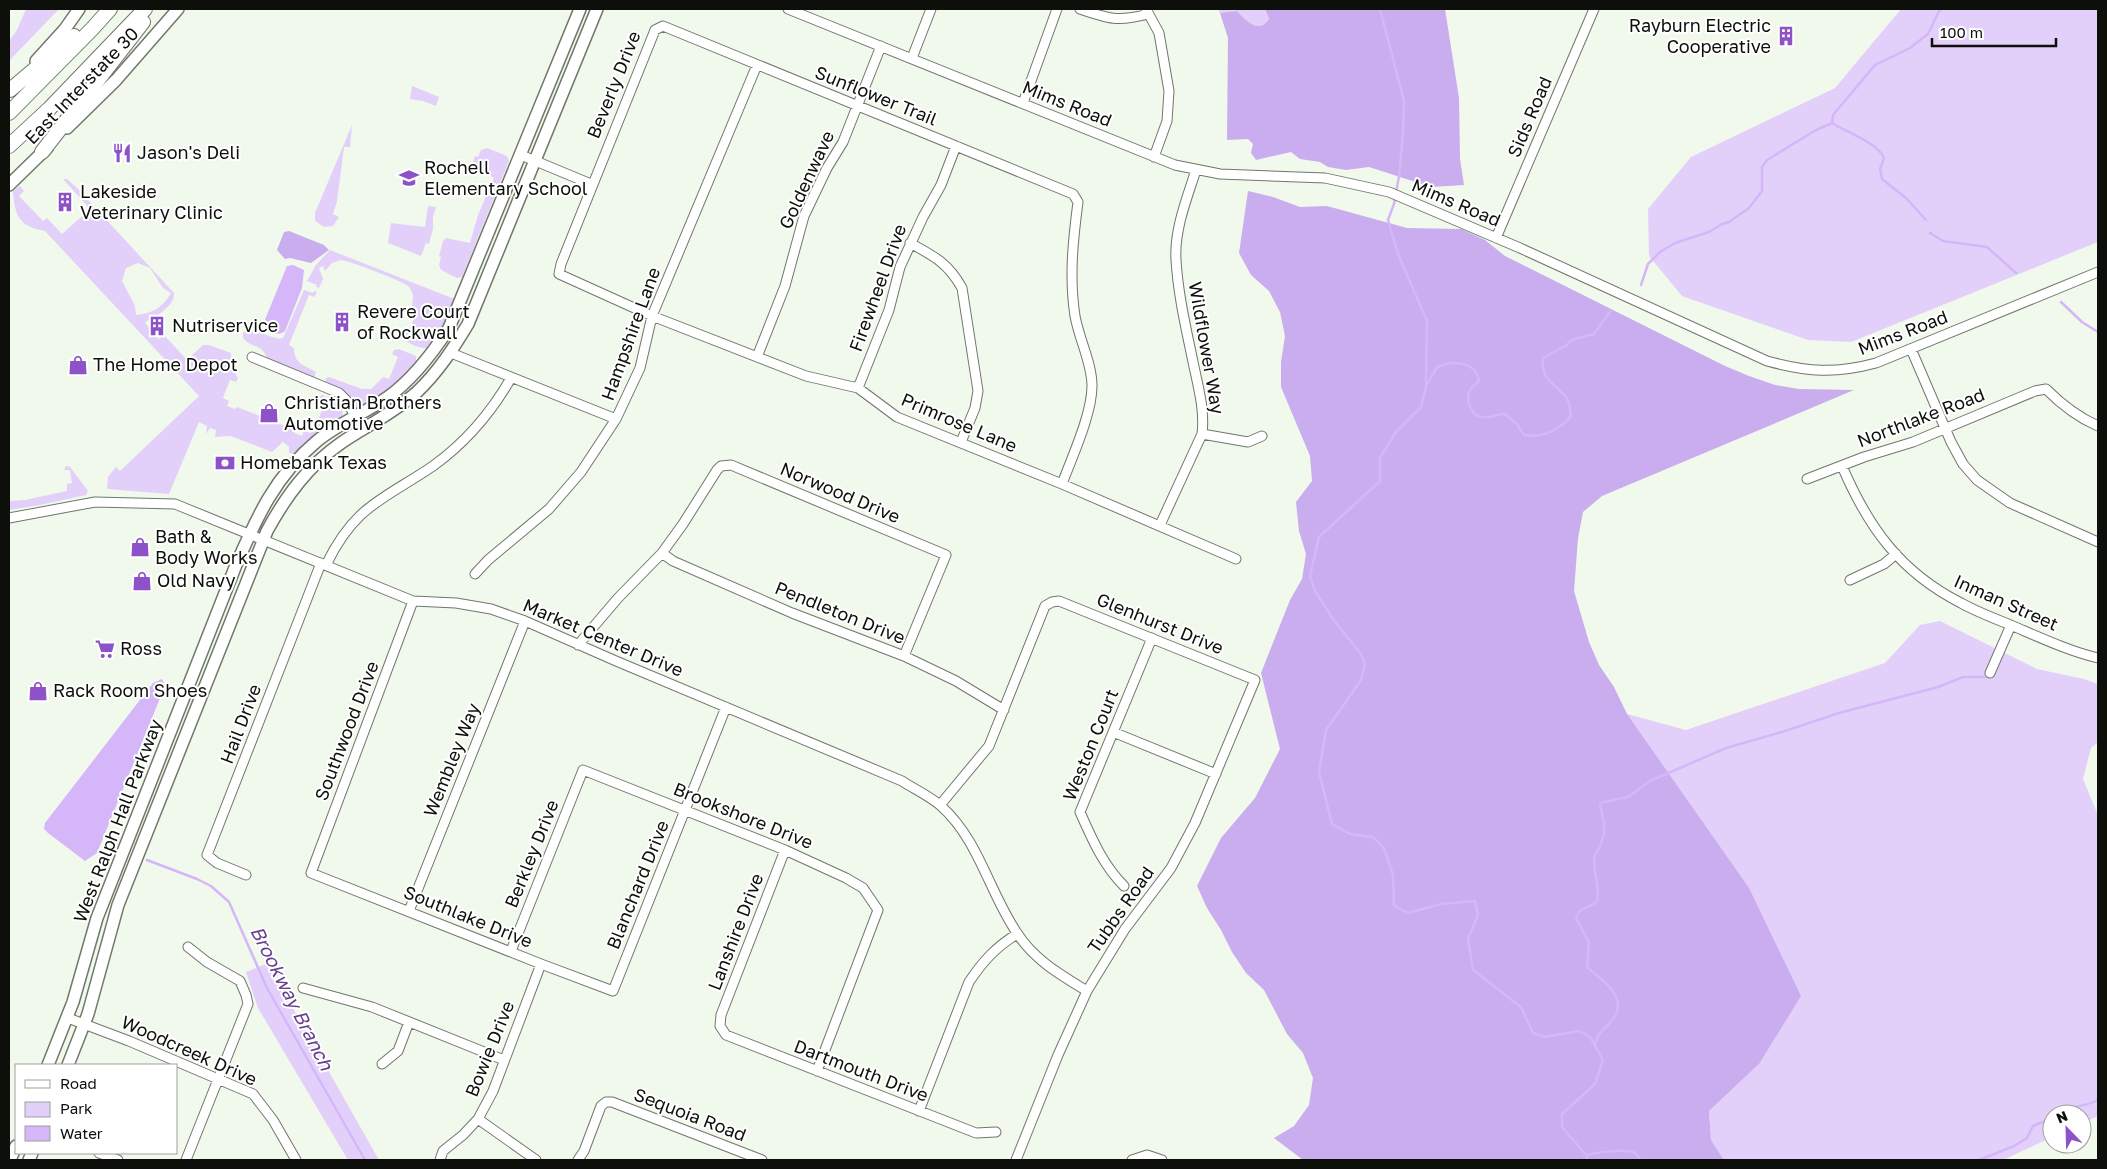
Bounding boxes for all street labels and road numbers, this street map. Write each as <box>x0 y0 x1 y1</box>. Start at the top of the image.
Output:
street label: East Interstate 30 <box>20 22 143 148</box>
street label: Beverly Drive <box>582 28 645 142</box>
street label: Sunflower Trail <box>812 61 941 130</box>
street label: Sids Road <box>1502 73 1556 160</box>
street label: Mims Road <box>1020 75 1115 131</box>
street label: Goldenwave <box>774 127 838 232</box>
street label: Mims Road <box>1409 174 1504 231</box>
street label: Firewheel Drive <box>844 221 910 354</box>
street label: Hampshire Lane <box>596 264 664 403</box>
street label: Wildflower Way <box>1184 280 1229 416</box>
street label: Mims Road <box>1855 305 1951 359</box>
street label: Northlake Road <box>1854 383 1988 452</box>
street label: Primrose Lane <box>898 388 1021 456</box>
street label: Norwood Drive <box>777 457 904 527</box>
street label: Inman Street <box>1951 569 2062 635</box>
street label: Pendleton Drive <box>772 576 909 648</box>
street label: Glenhurst Drive <box>1094 588 1227 658</box>
street label: Market Center Drive <box>520 593 687 681</box>
street label: Southwood Drive <box>309 658 383 803</box>
street label: Hail Drive <box>215 681 265 767</box>
street label: Weston Court <box>1058 686 1122 804</box>
street label: Wembley Way <box>418 700 484 820</box>
street label: West Ralph Hall Parkway <box>68 716 166 925</box>
street label: Brookshore Drive <box>670 777 816 853</box>
street label: Berkley Drive <box>499 796 563 911</box>
street label: Blanchard Drive <box>601 817 673 952</box>
street label: Tubbs Road <box>1082 862 1158 957</box>
street label: Lanshire Drive <box>703 870 767 993</box>
street label: Southlake Drive <box>401 880 536 952</box>
street label: Bowie Drive <box>460 997 518 1100</box>
street label: Woodcreek Drive <box>118 1010 261 1090</box>
street label: Dartmouth Drive <box>791 1034 932 1106</box>
street label: Sequoia Road <box>631 1083 750 1146</box>

